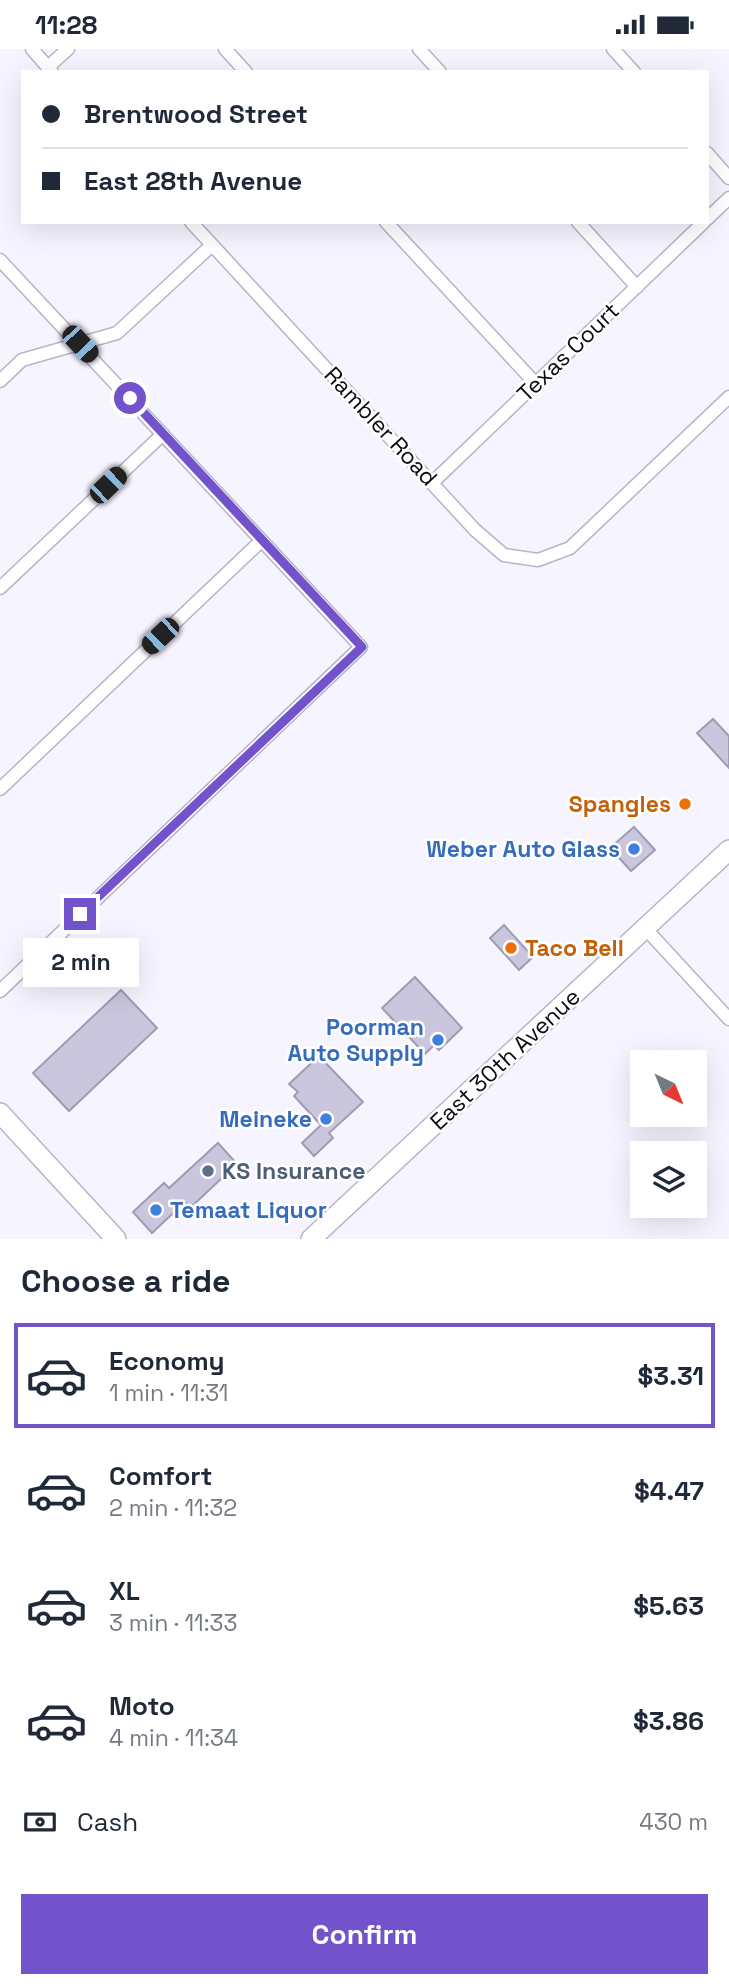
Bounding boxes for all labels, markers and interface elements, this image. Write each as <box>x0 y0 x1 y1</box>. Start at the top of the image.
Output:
text: 11:28 <box>35 8 97 42</box>
text: Brentwood Street <box>84 97 308 131</box>
text: East 28th Avenue <box>84 164 302 198</box>
street label: Texas Court <box>510 296 626 408</box>
car <box>58 321 103 367</box>
street label: Rambler Road <box>318 360 444 492</box>
route start <box>114 382 146 414</box>
car <box>86 463 131 507</box>
car <box>138 614 183 658</box>
place label: Spangles <box>569 789 671 819</box>
marker: Spangles <box>677 796 693 812</box>
place label: Weber Auto Glass <box>426 834 620 864</box>
marker: Weber Auto Glass <box>626 841 642 857</box>
route end <box>64 898 96 930</box>
place label: Taco Bell <box>525 933 624 963</box>
callout: 2 min <box>22 939 138 987</box>
marker: Taco Bell <box>503 940 519 956</box>
text: 2 min <box>51 947 111 977</box>
street label: East 30th Avenue <box>424 982 586 1136</box>
place label: Poorman Auto Supply <box>288 1012 424 1068</box>
marker: Poorman Auto Supply <box>430 1032 446 1048</box>
north arrow <box>630 1050 707 1127</box>
map controls <box>630 1050 707 1218</box>
place label: Meineke <box>219 1104 312 1134</box>
marker: Meineke <box>318 1111 334 1127</box>
button: layers <box>630 1141 707 1218</box>
place label: KS Insurance <box>222 1156 366 1186</box>
marker: KS Insurance <box>200 1163 216 1179</box>
place label: Temaat Liquor <box>170 1195 327 1225</box>
marker: Temaat Liquor <box>148 1202 164 1218</box>
text: Choose a ride <box>21 1261 231 1301</box>
icon: car <box>25 1344 88 1407</box>
text: Economy <box>109 1344 225 1378</box>
text: $3.31 <box>638 1359 704 1393</box>
text: 1 min · 11:31 <box>109 1378 228 1408</box>
icon: car <box>25 1459 88 1522</box>
text: Comfort <box>109 1459 212 1493</box>
text: $4.47 <box>634 1474 704 1508</box>
text: 2 min · 11:32 <box>109 1493 237 1523</box>
icon: car <box>25 1574 88 1637</box>
text: XL <box>109 1574 140 1608</box>
text: $5.63 <box>633 1589 704 1623</box>
text: 3 min · 11:33 <box>109 1608 237 1638</box>
icon: car <box>25 1689 88 1752</box>
text: Moto <box>109 1689 175 1723</box>
text: $3.86 <box>633 1704 704 1738</box>
text: 4 min · 11:34 <box>109 1723 238 1753</box>
icon: cash <box>21 1803 59 1841</box>
text: Cash <box>77 1805 138 1839</box>
text: 430 m <box>639 1807 708 1837</box>
button: Confirm <box>21 1894 708 1974</box>

